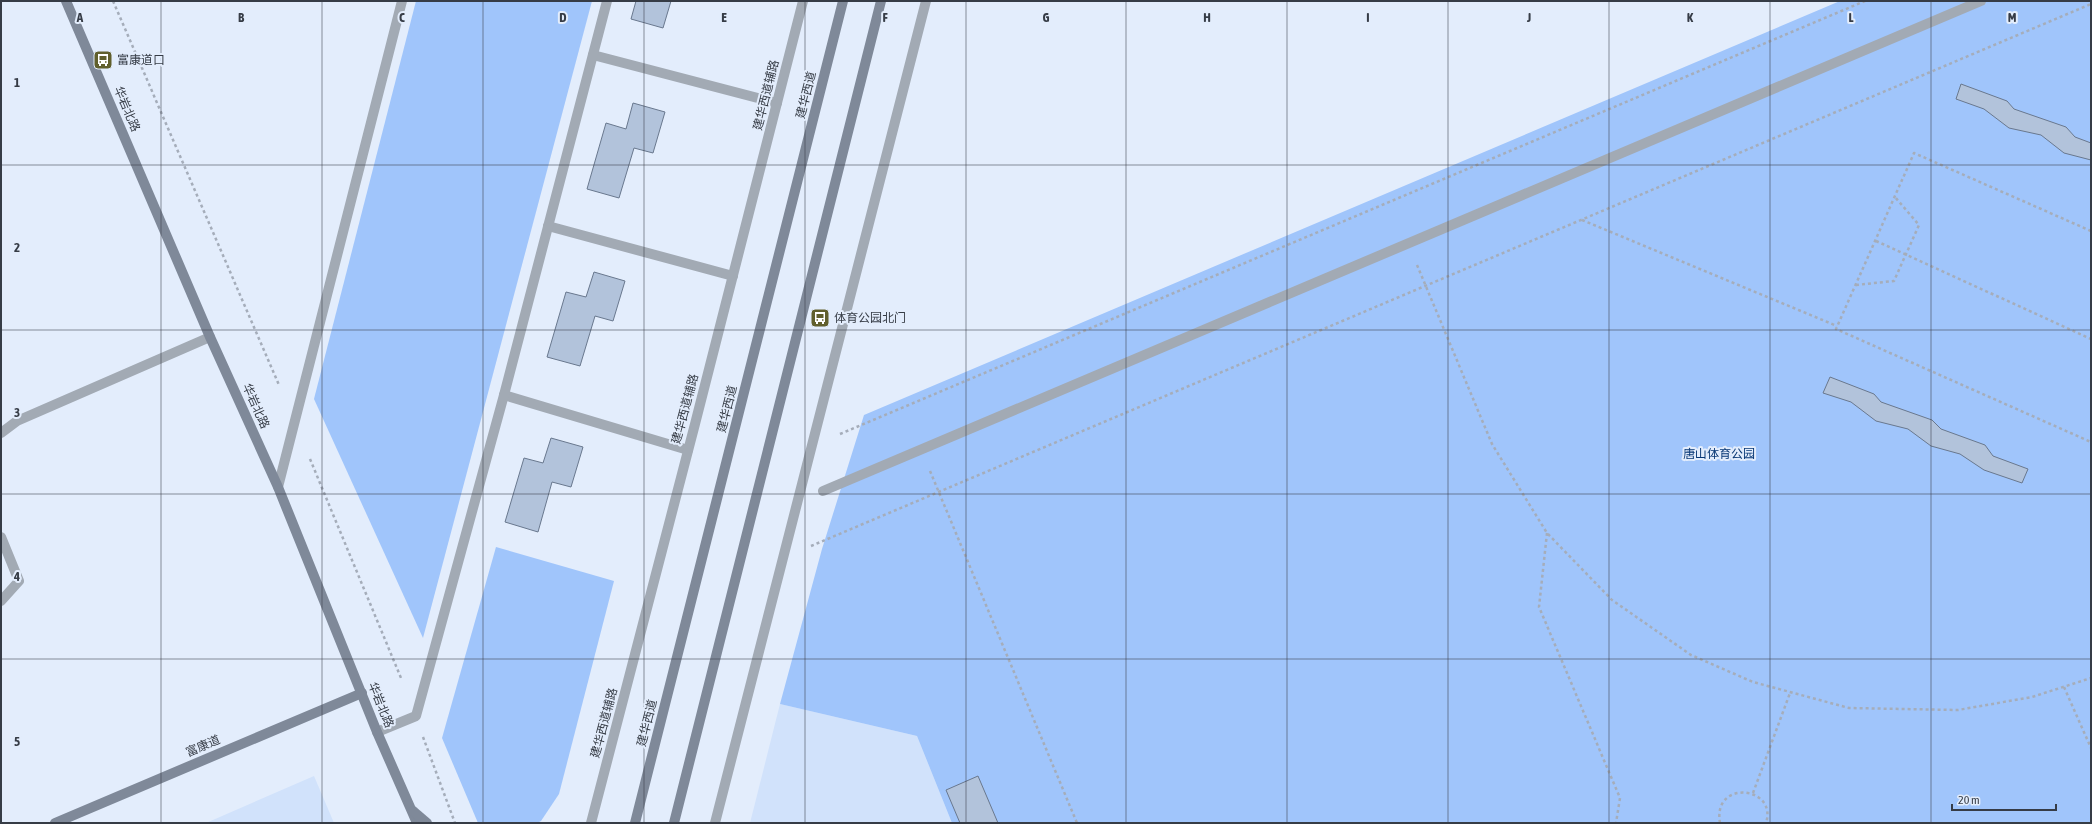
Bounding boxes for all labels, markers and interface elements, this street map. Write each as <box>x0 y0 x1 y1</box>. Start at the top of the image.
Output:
text: A <box>76 10 84 25</box>
text: B <box>238 10 245 25</box>
text: C <box>399 10 405 25</box>
text: D <box>559 10 567 25</box>
text: E <box>721 10 727 25</box>
text: F <box>882 10 888 25</box>
text: G <box>1043 10 1050 25</box>
text: H <box>1203 10 1211 25</box>
text: I <box>1366 10 1370 25</box>
text: J <box>1526 10 1531 25</box>
text: K <box>1687 10 1694 25</box>
text: L <box>1848 10 1854 25</box>
text: M <box>2008 10 2017 25</box>
bus stop icon: 富康道口 <box>92 49 114 71</box>
place label: 富康道口 <box>117 53 165 67</box>
street label: 建华西道辅路 <box>750 58 782 132</box>
street label: 建华西道 <box>793 70 819 120</box>
text: 1 <box>14 75 20 90</box>
street label: 华岩北路 <box>111 84 143 134</box>
text: 2 <box>14 240 20 255</box>
bus stop icon: 体育公园北门 <box>809 307 831 329</box>
place label: 体育公园北门 <box>834 311 906 325</box>
street label: 建华西道辅路 <box>669 372 701 446</box>
street label: 华岩北路 <box>240 381 272 431</box>
street label: 建华西道 <box>714 384 740 434</box>
text: 3 <box>14 405 20 420</box>
park label: 唐山体育公园 <box>1683 447 1755 461</box>
text: 4 <box>13 569 20 584</box>
street label: 华岩北路 <box>366 680 396 730</box>
street label: 建华西道辅路 <box>588 686 620 760</box>
street label: 建华西道 <box>634 698 660 748</box>
street label: 富康道 <box>184 733 222 759</box>
text: 5 <box>14 734 20 749</box>
scale bar <box>1952 786 2056 812</box>
text: 20 m <box>1958 793 1980 807</box>

